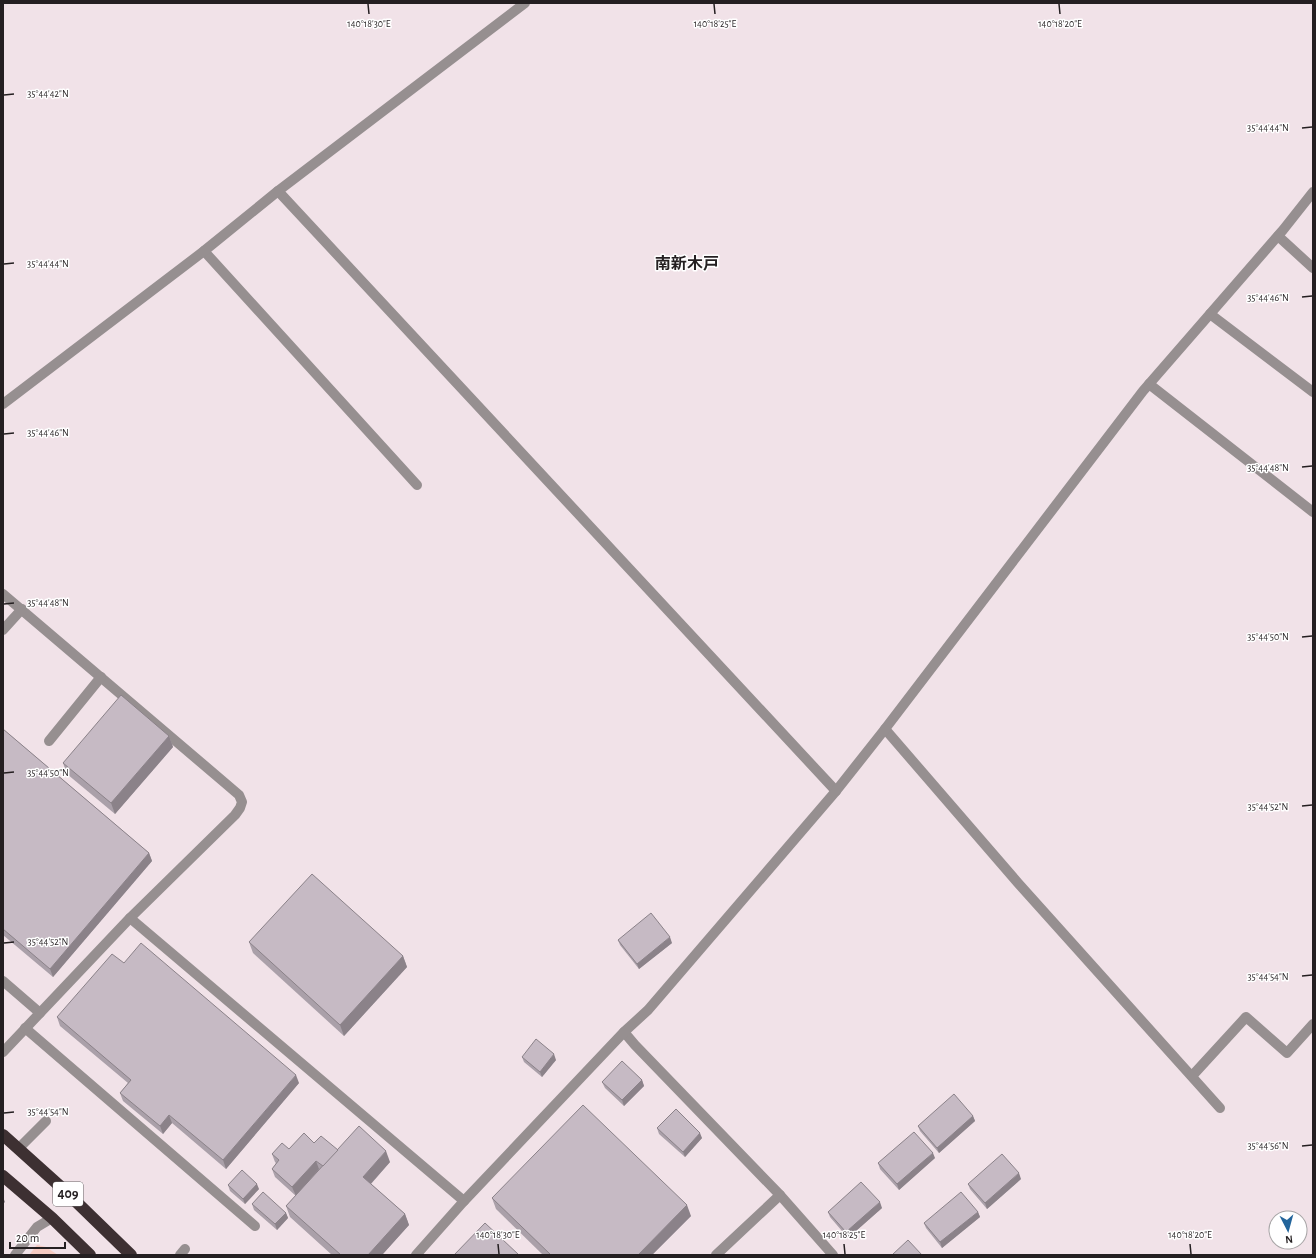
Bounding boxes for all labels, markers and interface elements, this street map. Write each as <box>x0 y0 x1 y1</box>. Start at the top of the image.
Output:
text: 140°18'30"E <box>347 19 391 29</box>
text: 140°18'25"E <box>694 19 737 29</box>
text: 140°18'20"E <box>1038 19 1082 29</box>
text: 35°44'42"N <box>27 89 69 99</box>
text: 35°44'44"N <box>1247 123 1289 133</box>
district label: 南新木戸 <box>655 255 719 272</box>
text: 35°44'44"N <box>27 259 69 269</box>
text: 35°44'46"N <box>1247 293 1289 303</box>
text: 35°44'46"N <box>27 428 69 438</box>
text: 35°44'48"N <box>1247 463 1289 473</box>
text: 35°44'48"N <box>27 598 69 608</box>
text: 35°44'50"N <box>1247 632 1289 642</box>
text: 35°44'50"N <box>27 768 69 778</box>
text: 35°44'52"N <box>1248 802 1288 812</box>
text: 35°44'52"N <box>28 937 68 947</box>
text: 35°44'54"N <box>1247 972 1289 982</box>
text: 35°44'54"N <box>27 1107 69 1117</box>
text: 35°44'56"N <box>1247 1141 1289 1151</box>
road number: 409 <box>53 1182 83 1206</box>
north arrow <box>1268 1210 1308 1250</box>
scale bar <box>10 1224 65 1250</box>
text: 140°18'30"E <box>476 1230 520 1240</box>
text: 140°18'25"E <box>823 1230 866 1240</box>
text: 140°18'20"E <box>1168 1230 1212 1240</box>
text: 20 m <box>16 1232 39 1244</box>
text: N <box>1285 1234 1293 1245</box>

